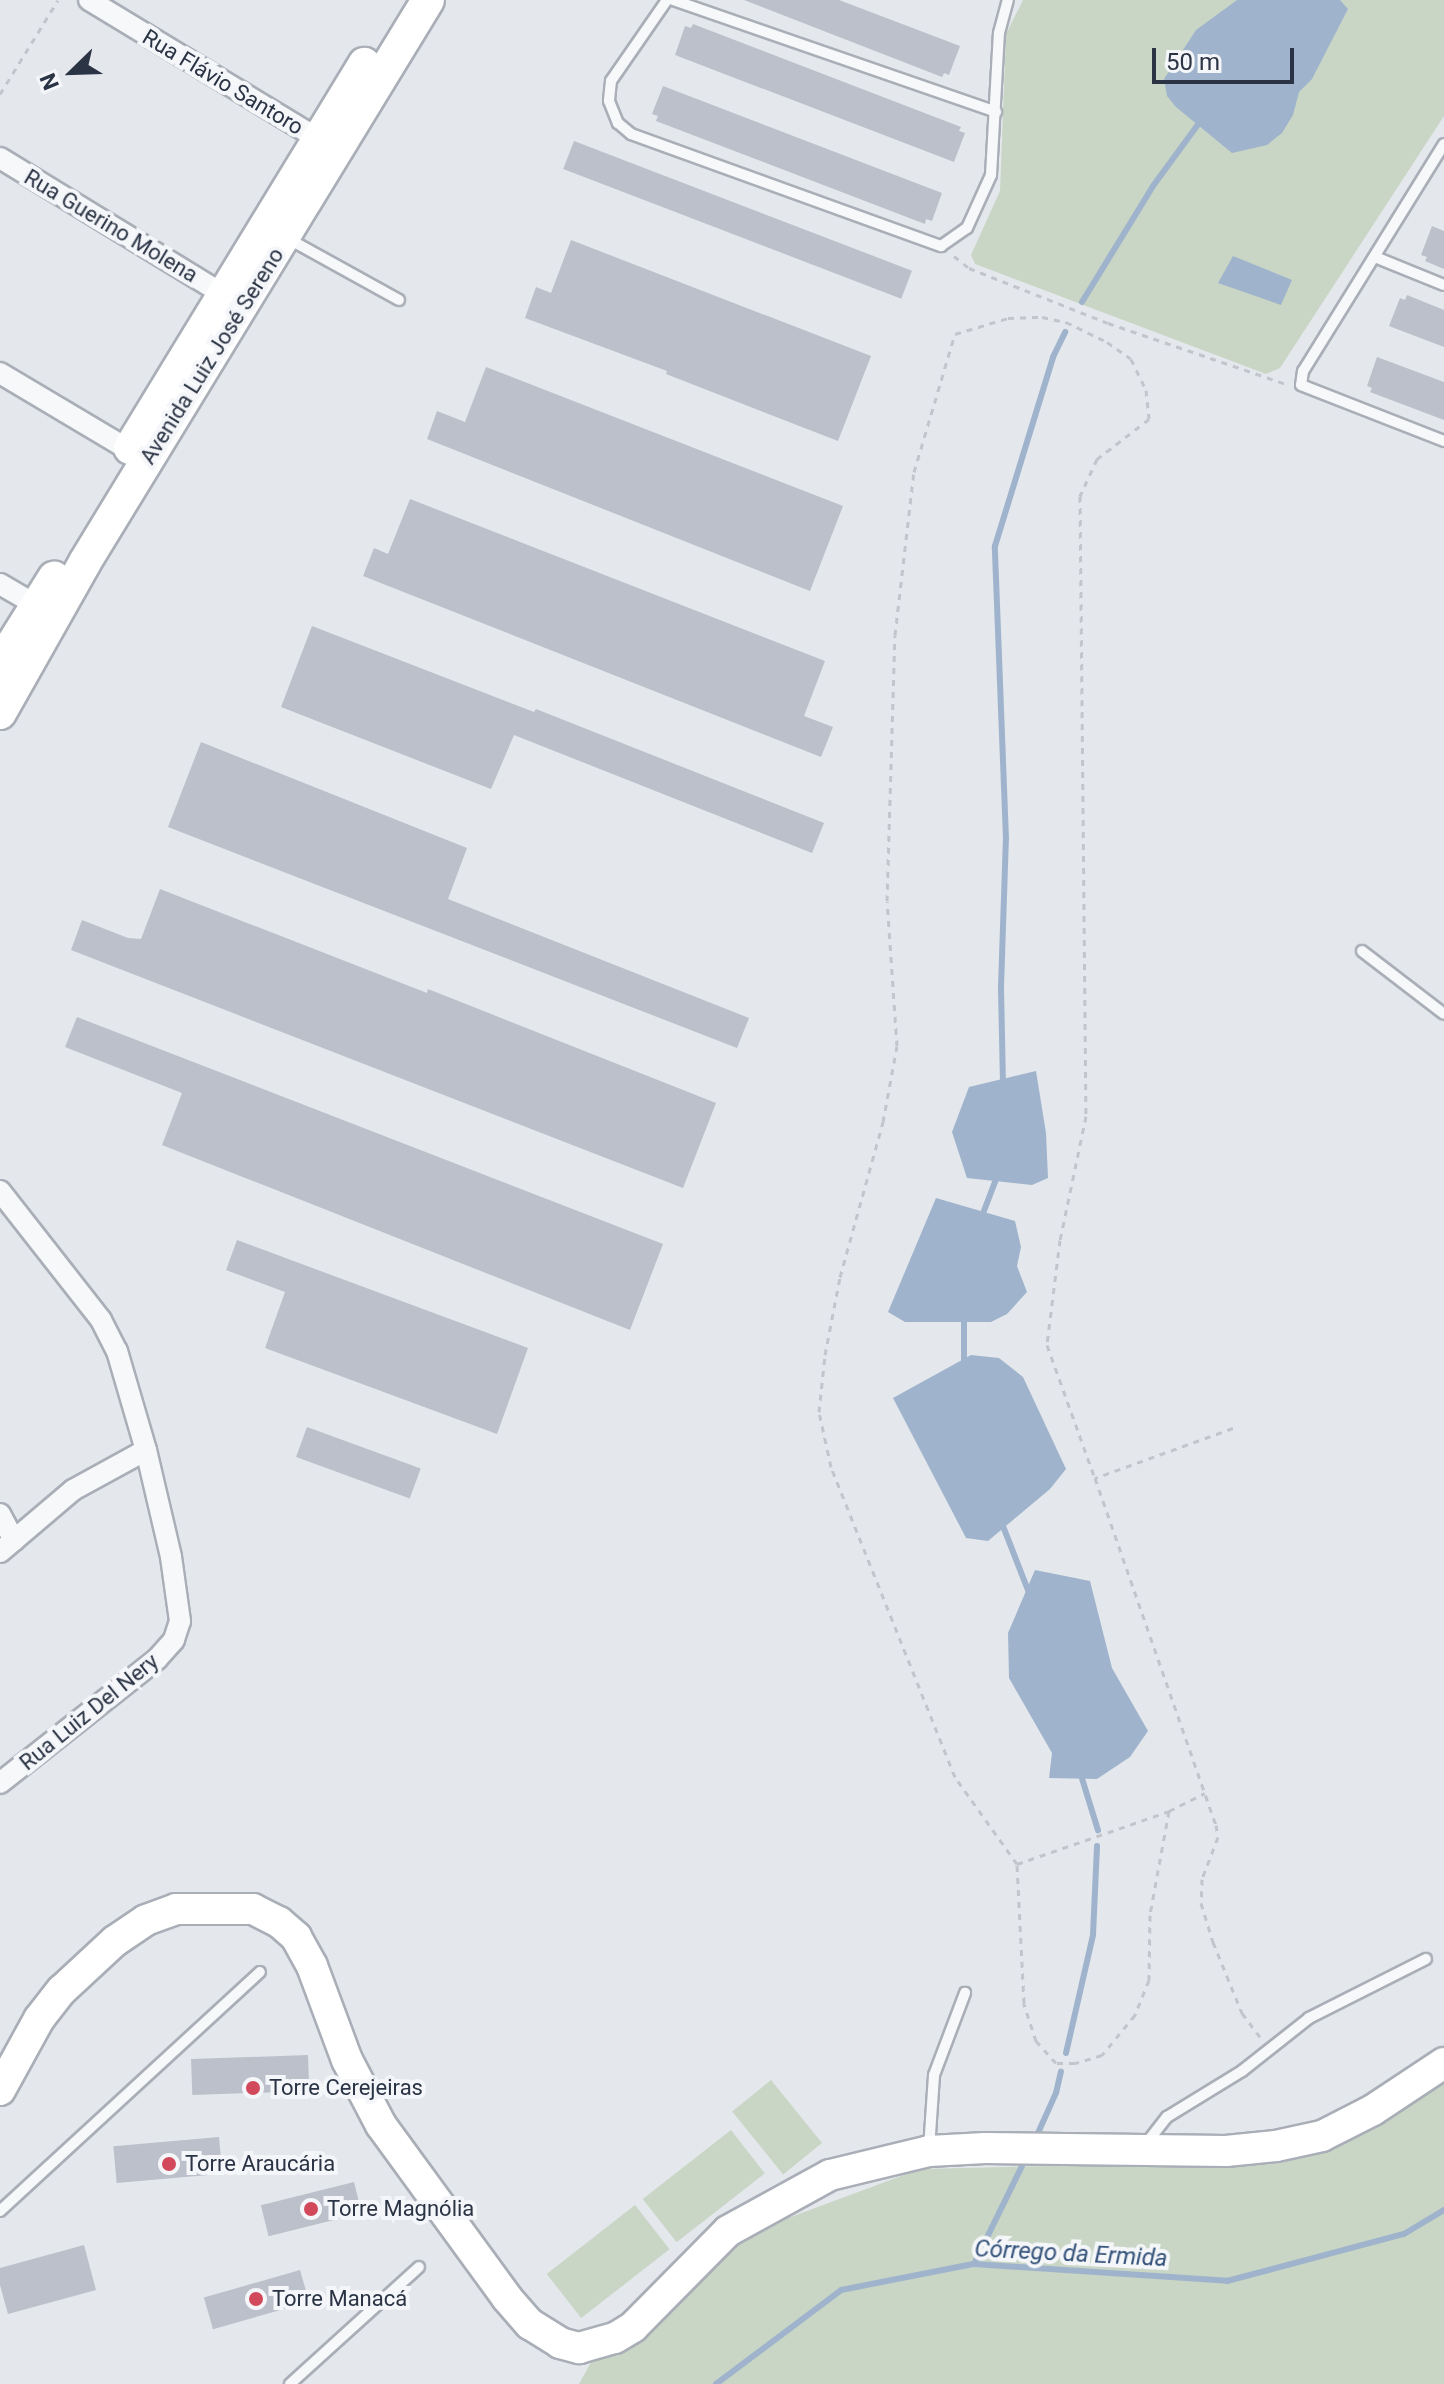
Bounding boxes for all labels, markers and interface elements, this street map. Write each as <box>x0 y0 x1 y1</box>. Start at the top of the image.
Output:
street label: Rua Flávio Santoro <box>138 24 308 140</box>
north arrow <box>32 32 112 112</box>
scale bar <box>1156 32 1298 82</box>
text: 50 m <box>1166 48 1220 76</box>
text: N <box>35 70 64 94</box>
street label: Rua Guerino Molena <box>19 164 203 288</box>
street label: Avenida Luiz José Sereno <box>135 243 289 469</box>
street label: Rua Luiz Del Nery <box>14 1648 164 1776</box>
place label: Torre Cerejeiras <box>269 2075 423 2101</box>
marker: Torre Cerejeiras <box>244 2079 262 2097</box>
place label: Torre Araucária <box>185 2151 335 2177</box>
marker: Torre Araucária <box>160 2155 178 2173</box>
place label: Torre Magnólia <box>327 2196 474 2222</box>
marker: Torre Magnólia <box>302 2200 320 2218</box>
water label: Córrego da Ermida <box>974 2235 1168 2273</box>
place label: Torre Manacá <box>272 2286 407 2312</box>
marker: Torre Manacá <box>247 2290 265 2308</box>

